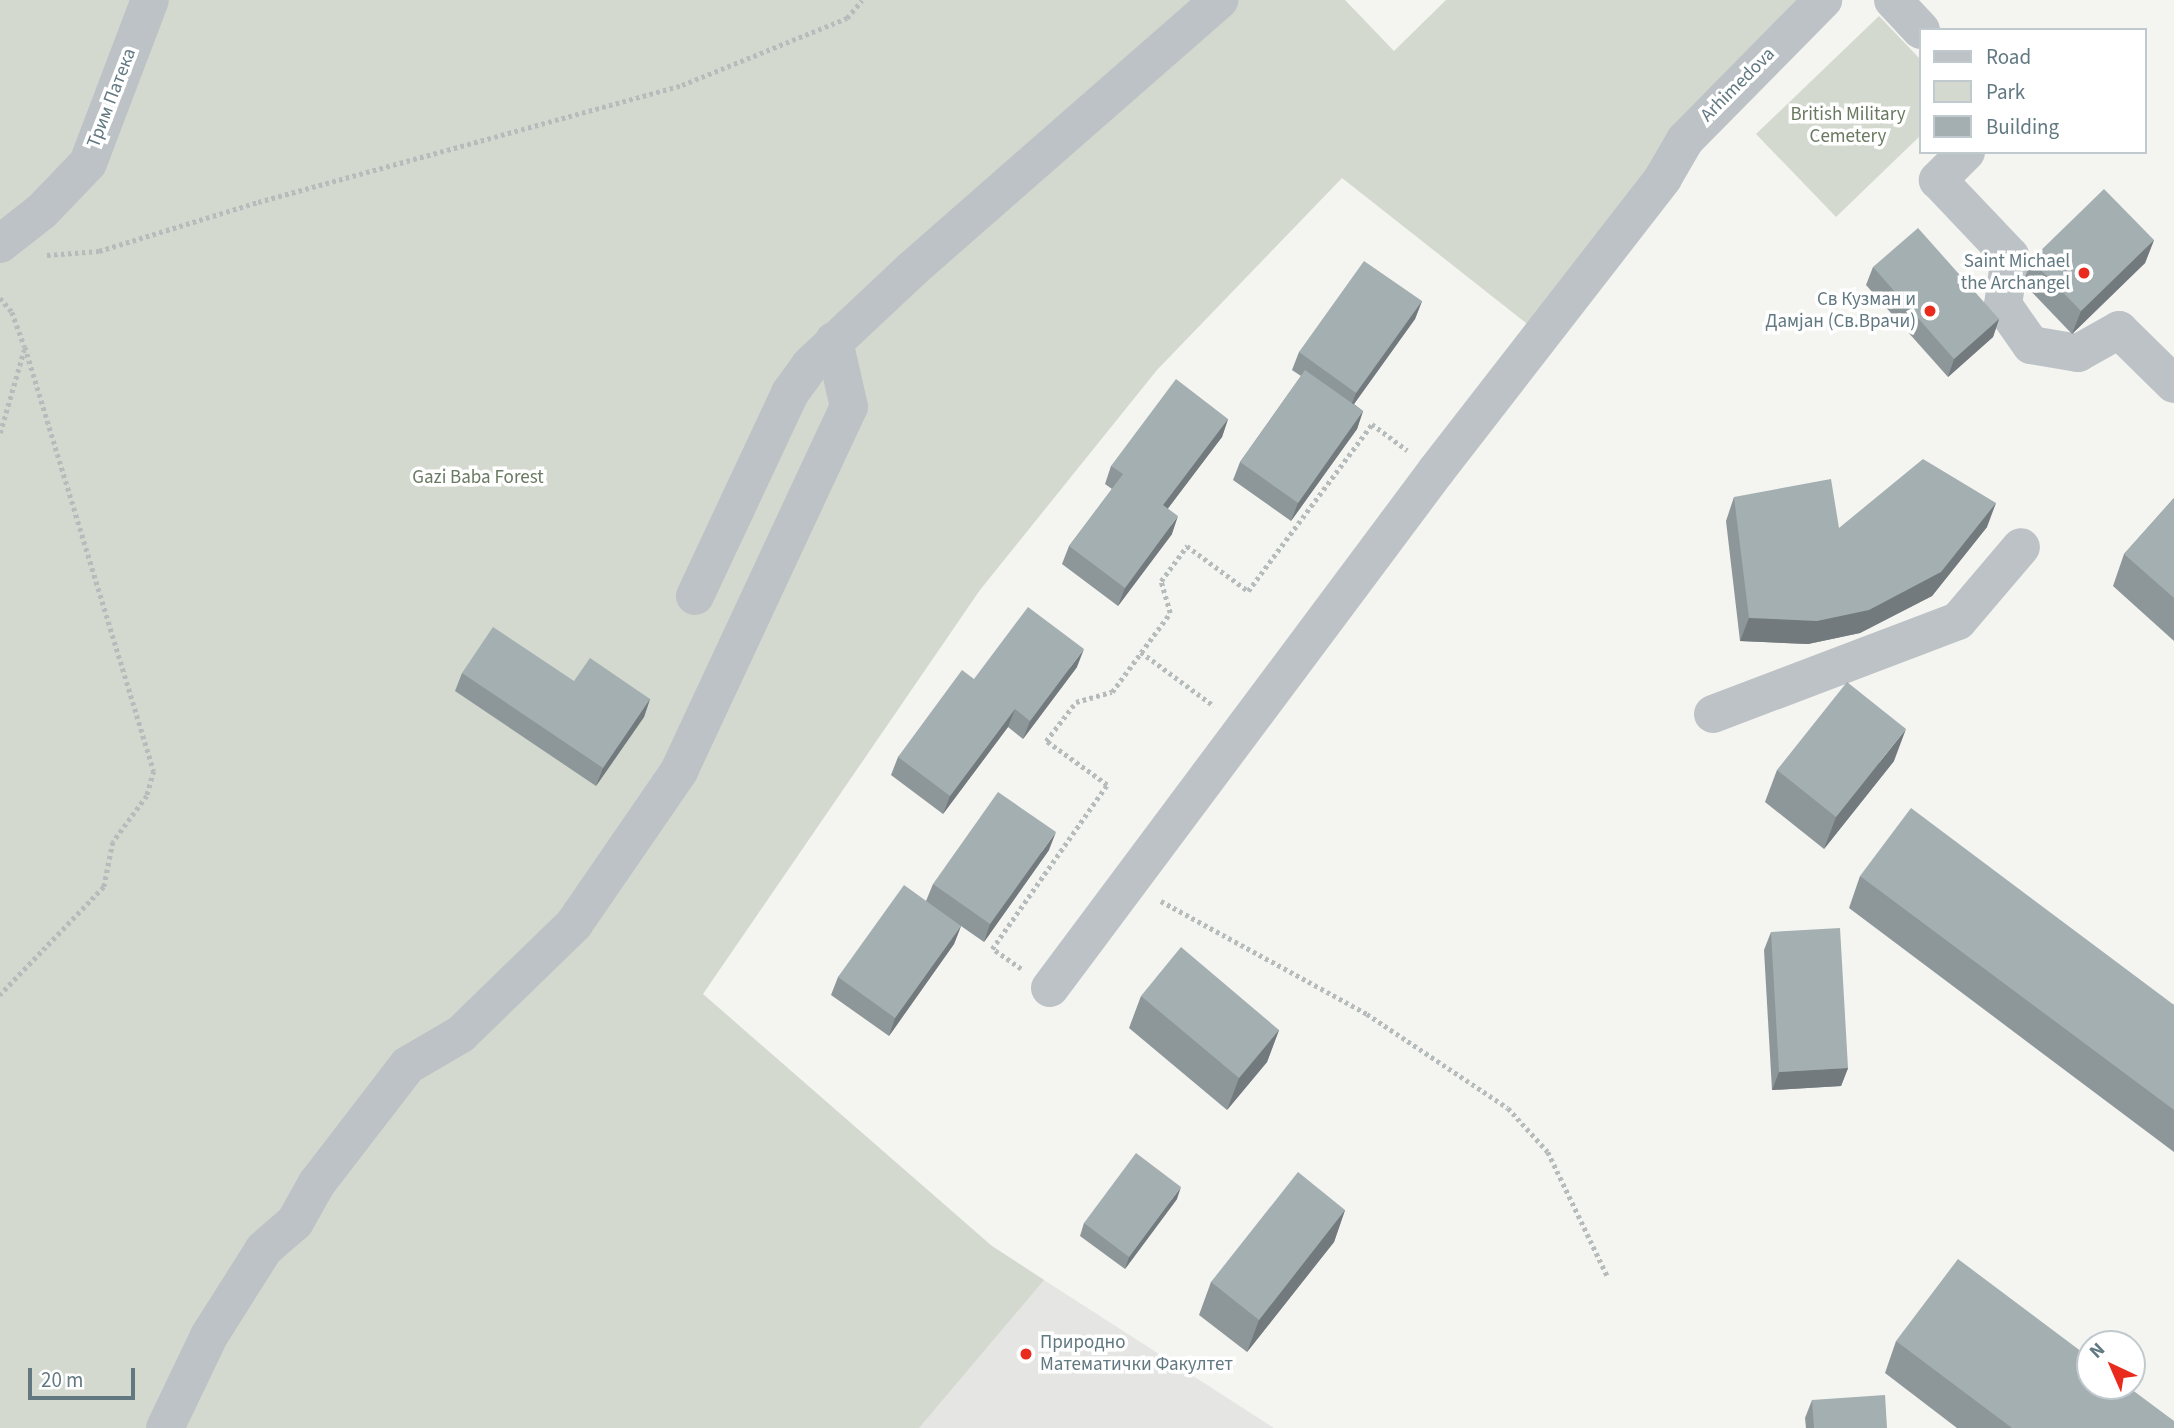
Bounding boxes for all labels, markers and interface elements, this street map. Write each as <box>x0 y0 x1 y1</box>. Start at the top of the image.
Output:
legend <box>1918 28 2146 154</box>
text: Road <box>1986 42 2031 72</box>
street label: Arhimedova <box>1696 43 1780 127</box>
street label: Трим Патека <box>83 45 141 151</box>
text: Park <box>1986 77 2025 107</box>
park label: British Military Cemetery <box>1790 104 1906 148</box>
text: Building <box>1986 112 2059 142</box>
place label: Saint Michael the Archangel <box>1961 251 2070 295</box>
marker: Saint Michael the Archangel <box>2076 265 2092 281</box>
place label: Св Кузман и Дамјан (Св.Врачи) <box>1765 289 1916 333</box>
marker: Св Кузман и Дамјан (Св.Врачи) <box>1922 303 1938 319</box>
park label: Gazi Baba Forest <box>412 467 544 489</box>
north arrow <box>2076 1330 2146 1400</box>
place label: Природно Математички Факултет <box>1040 1332 1233 1376</box>
text: N <box>2084 1337 2111 1365</box>
marker: Природно Математички Факултет <box>1018 1346 1034 1362</box>
scale bar <box>32 1354 138 1398</box>
text: 20 m <box>41 1365 83 1395</box>

